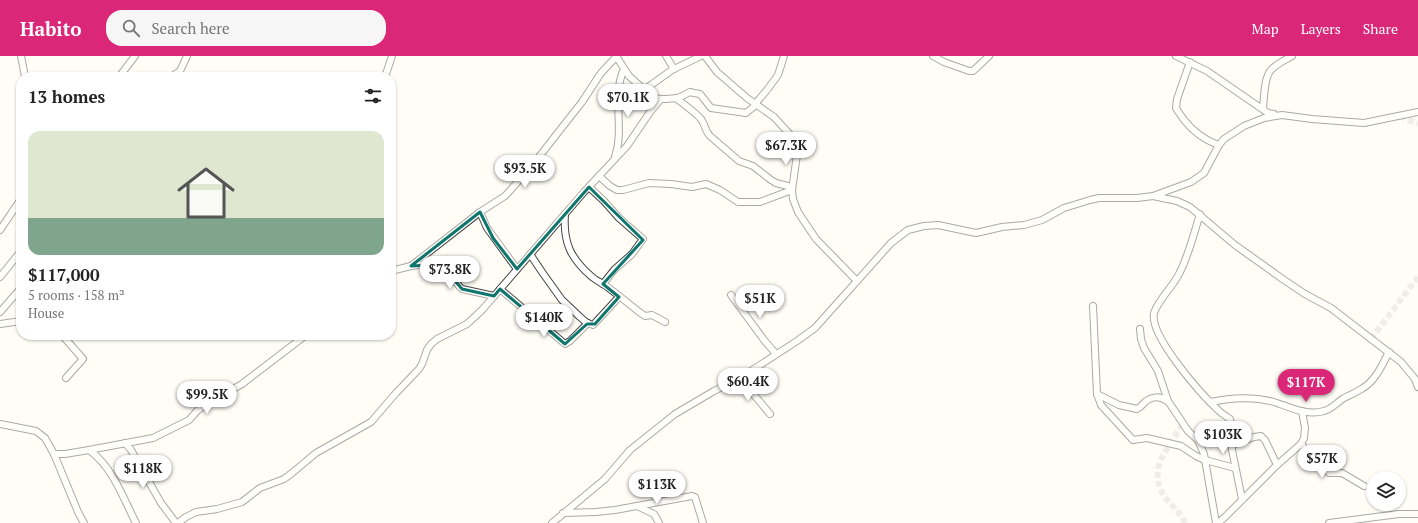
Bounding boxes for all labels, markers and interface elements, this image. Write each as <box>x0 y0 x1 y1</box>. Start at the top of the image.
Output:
search box <box>106 10 386 46</box>
text: Habito <box>20 16 82 41</box>
icon: search <box>120 17 142 39</box>
text: Search here <box>152 18 230 38</box>
text: Map <box>1252 19 1279 38</box>
text: Layers <box>1301 19 1341 38</box>
text: Share <box>1363 19 1398 38</box>
pin: $70.1K <box>595 84 661 118</box>
text: 13 homes <box>28 85 105 108</box>
icon: filters <box>362 85 384 107</box>
text: $70.1K <box>607 88 649 106</box>
pin: $67.3K <box>753 132 819 166</box>
text: $67.3K <box>765 136 807 154</box>
pin: $93.5K <box>492 155 558 189</box>
icon: home <box>170 157 242 229</box>
text: $93.5K <box>504 159 546 177</box>
pin: $73.8K <box>417 256 483 290</box>
text: $73.8K <box>429 260 471 278</box>
text: $117,000 <box>28 263 100 286</box>
pin: $51K <box>736 285 784 319</box>
text: 5 rooms · 158 m² <box>28 286 125 304</box>
text: $51K <box>744 289 776 307</box>
text: House <box>28 304 64 322</box>
pin: $140K <box>516 304 572 338</box>
text: $140K <box>525 308 563 326</box>
pin: $60.4K <box>715 368 781 402</box>
pin: $117K <box>1278 369 1334 403</box>
text: $60.4K <box>727 372 769 390</box>
text: $117K <box>1287 373 1325 391</box>
pin: $99.5K <box>174 381 240 415</box>
text: $99.5K <box>186 385 228 403</box>
pin: $103K <box>1195 421 1251 455</box>
text: $103K <box>1204 425 1242 443</box>
pin: $57K <box>1298 445 1346 479</box>
text: $57K <box>1306 449 1338 467</box>
pin: $118K <box>115 455 171 489</box>
text: $118K <box>124 459 162 477</box>
pin: $113K <box>629 471 685 505</box>
map controls <box>1366 471 1406 511</box>
button: layers <box>1366 471 1406 511</box>
text: $113K <box>638 475 676 493</box>

